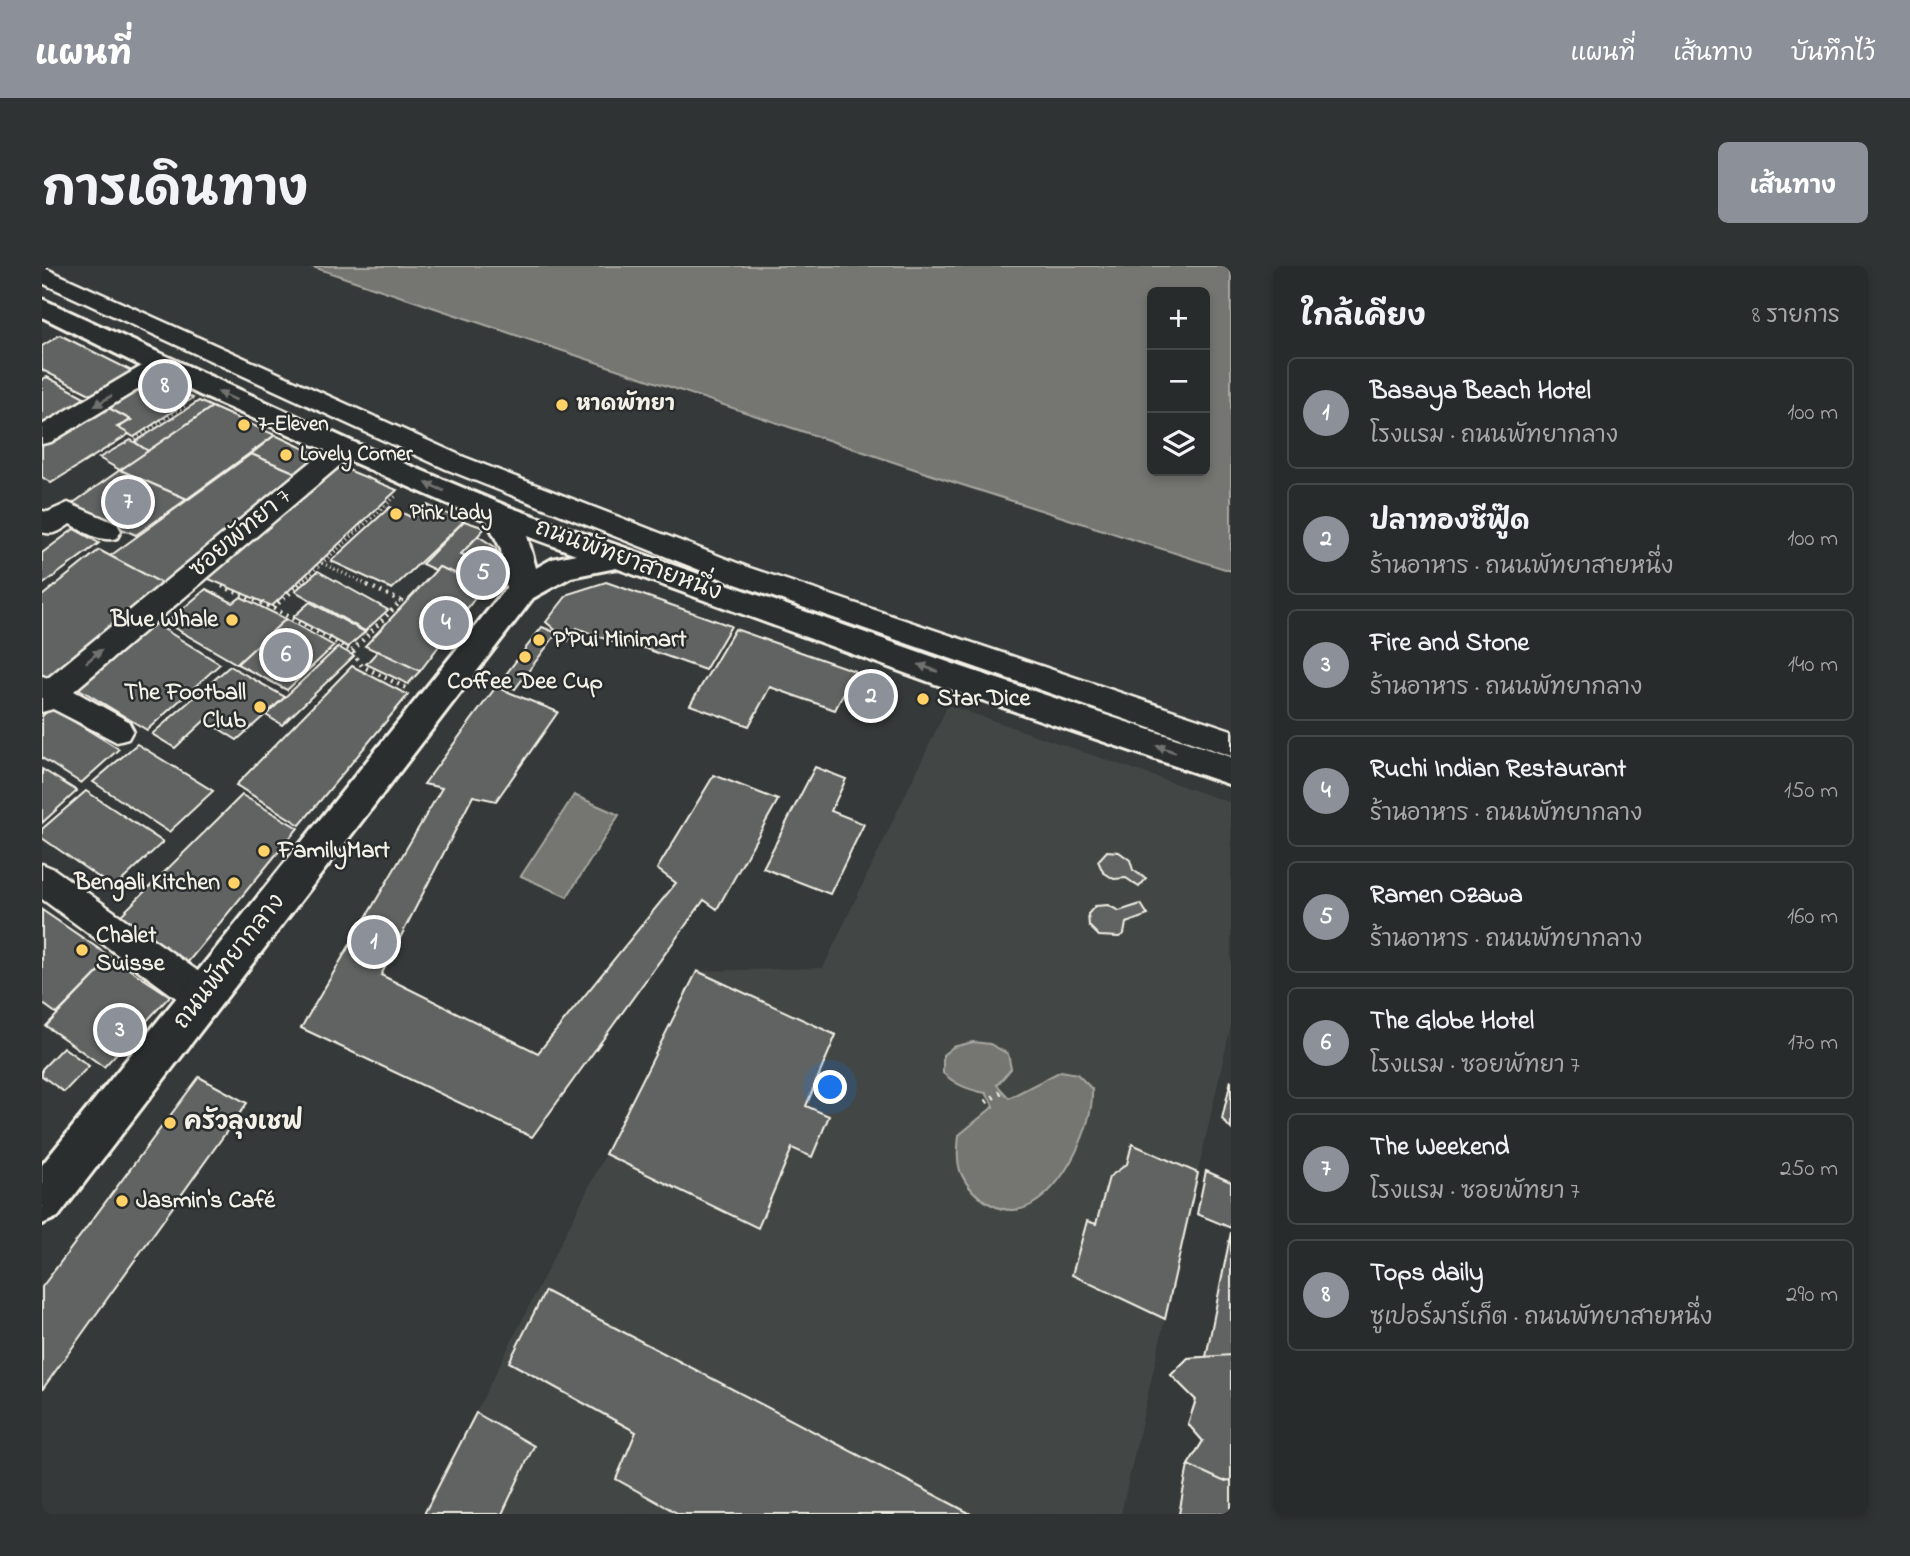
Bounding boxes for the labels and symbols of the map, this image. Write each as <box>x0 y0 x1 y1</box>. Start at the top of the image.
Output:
pin: 8 <box>142 360 188 412</box>
one-way arrow <box>217 390 237 402</box>
place label: หาดพัทยา <box>576 390 675 420</box>
one-way arrow <box>93 394 112 407</box>
marker: หาดพัทยา <box>554 397 570 413</box>
place label: 7-Eleven <box>258 410 329 440</box>
marker: 7-Eleven <box>236 417 252 433</box>
place label: Lovely Corner <box>300 440 413 472</box>
marker: Lovely Corner <box>278 447 294 463</box>
pin: 7 <box>105 476 151 528</box>
street label: ซอยพัทยา 7 <box>182 481 300 587</box>
one-way arrow <box>424 482 445 493</box>
place label: Pink Lady <box>410 499 492 531</box>
street label: ถนนพัทยาสายหนึ่ง <box>530 505 728 611</box>
marker: Pink Lady <box>388 506 404 522</box>
pin: 5 <box>460 547 506 599</box>
pin: 4 <box>423 597 469 649</box>
place label: Blue Whale <box>110 603 219 638</box>
marker: Blue Whale <box>224 612 240 628</box>
place label: P'Pui Minimart <box>553 623 687 658</box>
pin: 6 <box>263 629 309 681</box>
marker: P'Pui Minimart <box>531 632 547 648</box>
one-way arrow <box>86 649 103 664</box>
marker: Coffee Dee Cup <box>517 649 533 665</box>
one-way arrow <box>917 662 938 673</box>
place label: Coffee Dee Cup <box>447 665 603 700</box>
pin: 2 <box>848 670 894 722</box>
place label: The Football Club <box>124 676 246 739</box>
place label: Star Dice <box>937 682 1031 717</box>
marker: Star Dice <box>915 691 931 707</box>
marker: The Football Club <box>252 699 268 715</box>
one-way arrow <box>1156 743 1177 754</box>
place label: FamilyMart <box>277 834 391 870</box>
marker: FamilyMart <box>256 843 272 859</box>
place label: Bengali Kitchen <box>73 866 220 902</box>
marker: Bengali Kitchen <box>226 875 242 891</box>
street label: ถนนพัทยากลาง <box>166 887 294 1037</box>
pin: 1 <box>351 916 397 968</box>
place label: Chalet Suisse <box>96 919 166 982</box>
marker: Chalet Suisse <box>74 942 90 958</box>
pin: 3 <box>97 1004 143 1056</box>
your location <box>813 1070 847 1104</box>
place label: ครัวลุงเชฟ <box>184 1106 303 1141</box>
marker: ครัวลุงเชฟ <box>162 1115 178 1131</box>
place label: Jasmin's Café <box>136 1184 276 1219</box>
marker: Jasmin's Café <box>114 1193 130 1209</box>

